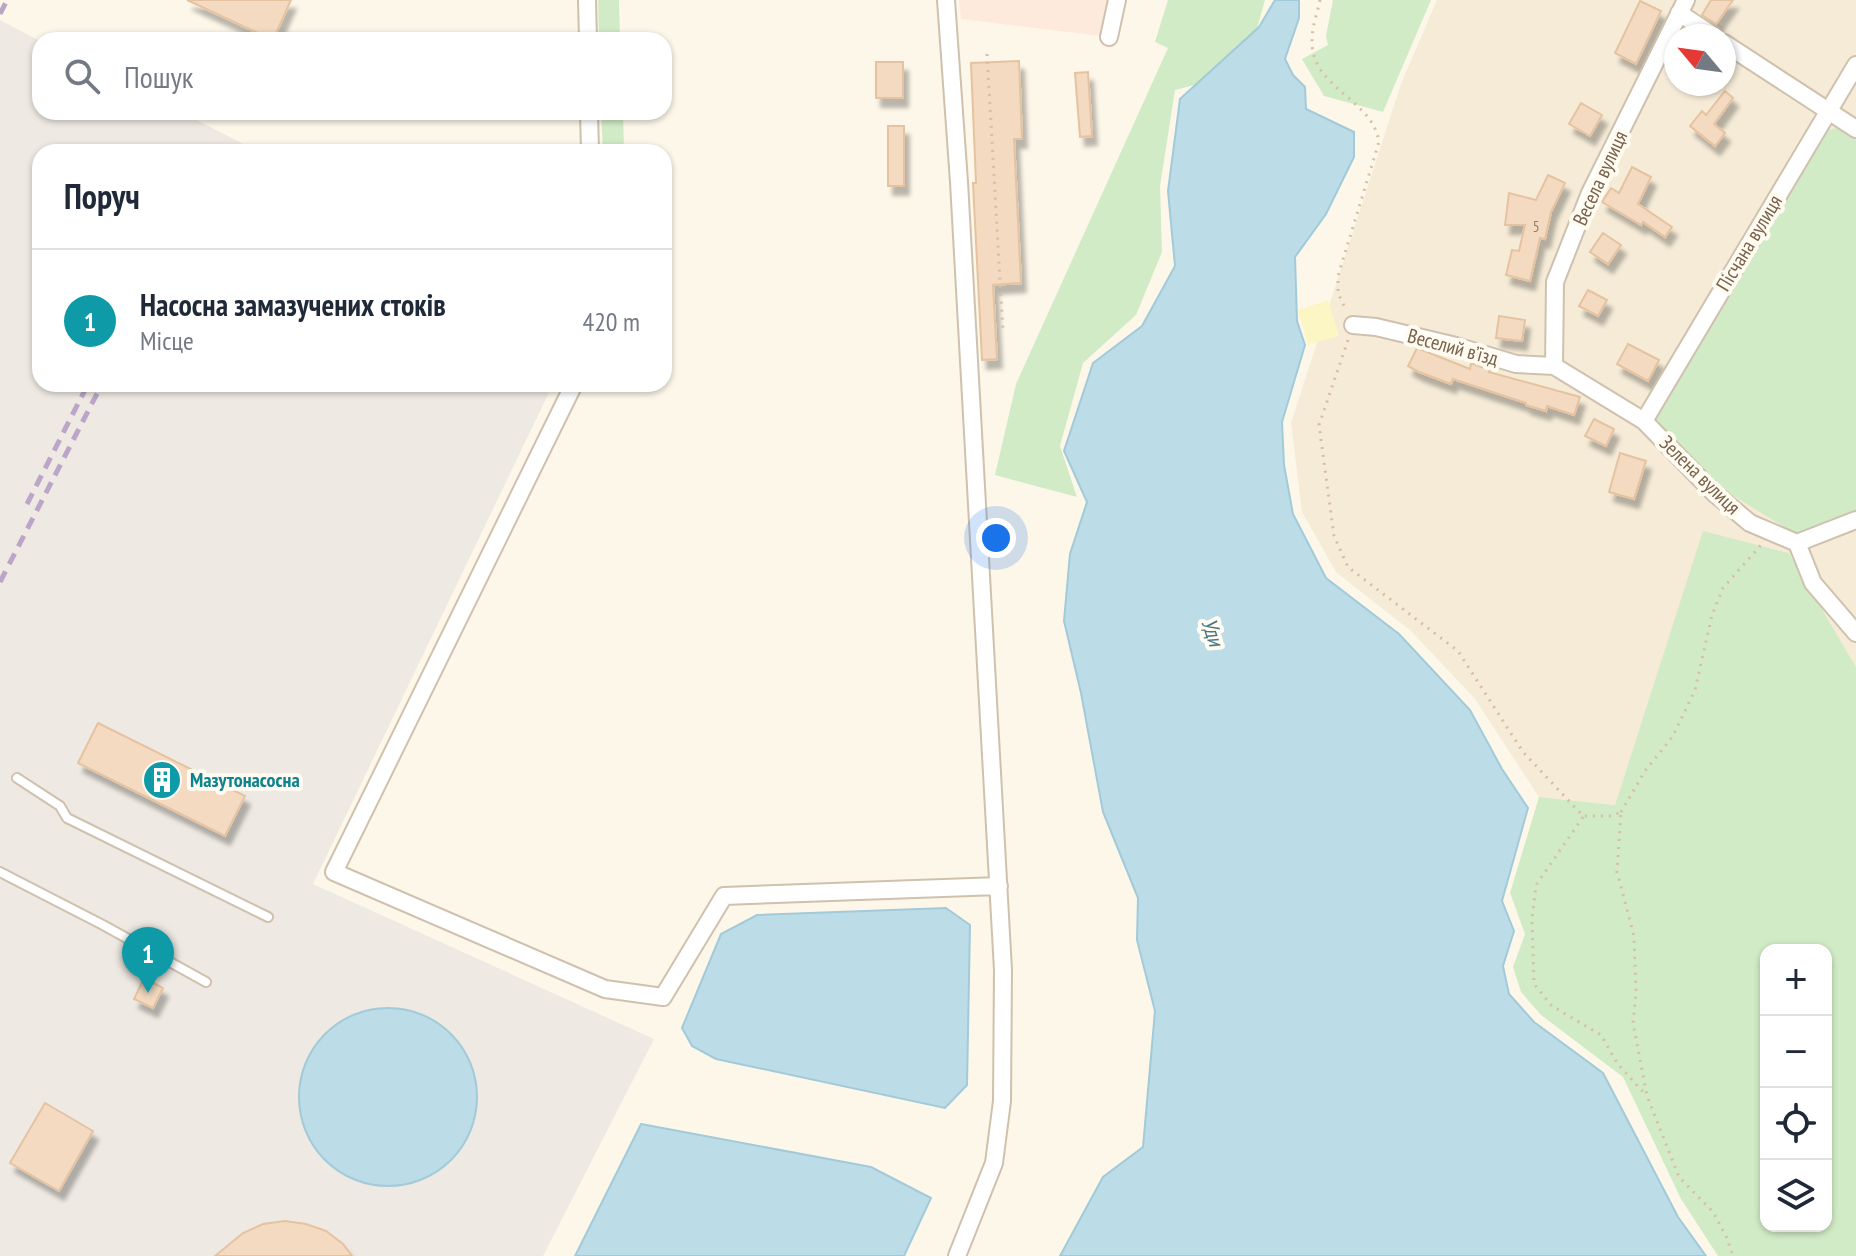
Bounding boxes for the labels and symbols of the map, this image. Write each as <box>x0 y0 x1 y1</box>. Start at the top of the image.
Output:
north arrow <box>1664 24 1736 96</box>
street label: Весела вулиця <box>1567 127 1633 229</box>
street label: Пісчана вулиця <box>1710 190 1788 296</box>
house number: 5 <box>1532 216 1540 236</box>
street label: Веселий в’їзд <box>1405 322 1501 372</box>
street label: Зелена вулиця <box>1654 430 1746 520</box>
your location <box>976 518 1016 558</box>
water label: Уди <box>1195 614 1231 652</box>
building icon: Мазутонасосна <box>141 759 183 801</box>
place label: Мазутонасосна <box>190 767 300 793</box>
pin: 1 <box>122 927 174 993</box>

